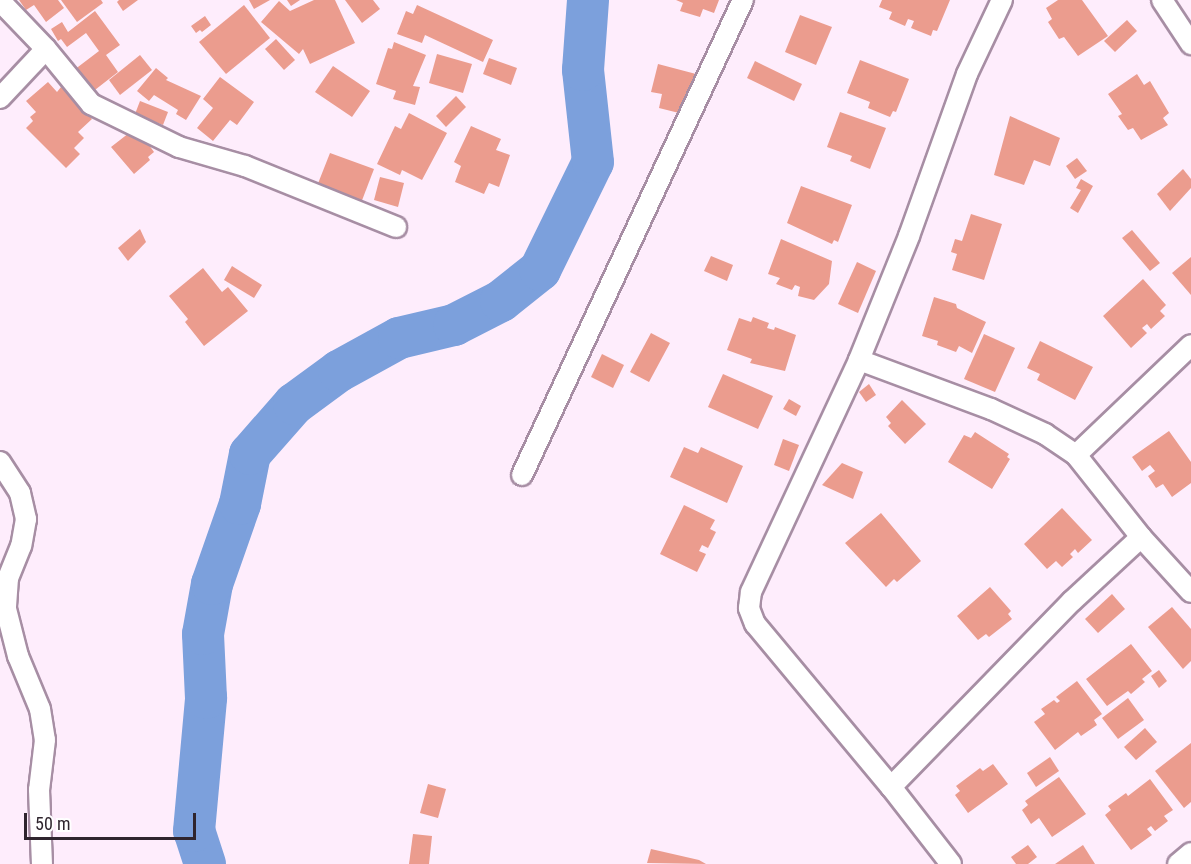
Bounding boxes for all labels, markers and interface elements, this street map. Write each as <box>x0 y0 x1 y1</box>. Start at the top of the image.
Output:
scale bar <box>27 801 200 839</box>
text: 50 m <box>35 813 70 834</box>

